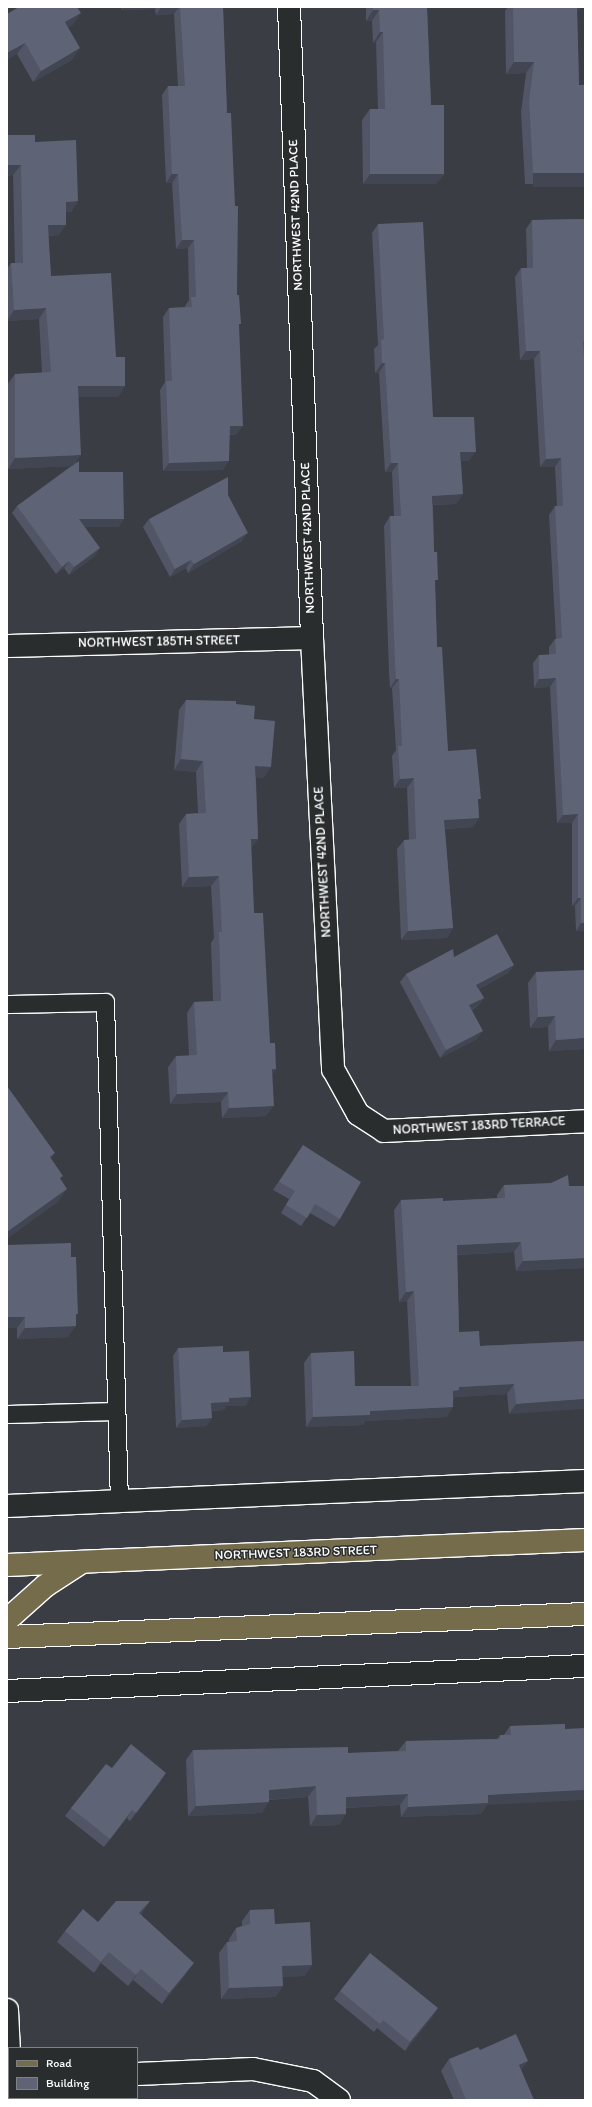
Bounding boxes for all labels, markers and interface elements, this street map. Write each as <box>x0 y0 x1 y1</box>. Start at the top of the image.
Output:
street label: NORTHWEST 42ND PLACE <box>286 139 306 291</box>
street label: NORTHWEST 42ND PLACE <box>298 462 318 614</box>
street label: NORTHWEST 185TH STREET <box>78 633 240 651</box>
street label: NORTHWEST 42ND PLACE <box>311 786 335 938</box>
street label: NORTHWEST 183RD TERRACE <box>393 1114 565 1138</box>
street label: NORTHWEST 183RD STREET <box>215 1542 377 1564</box>
legend <box>8 2047 138 2099</box>
text: Road <box>46 2056 72 2070</box>
text: Building <box>46 2076 89 2090</box>

